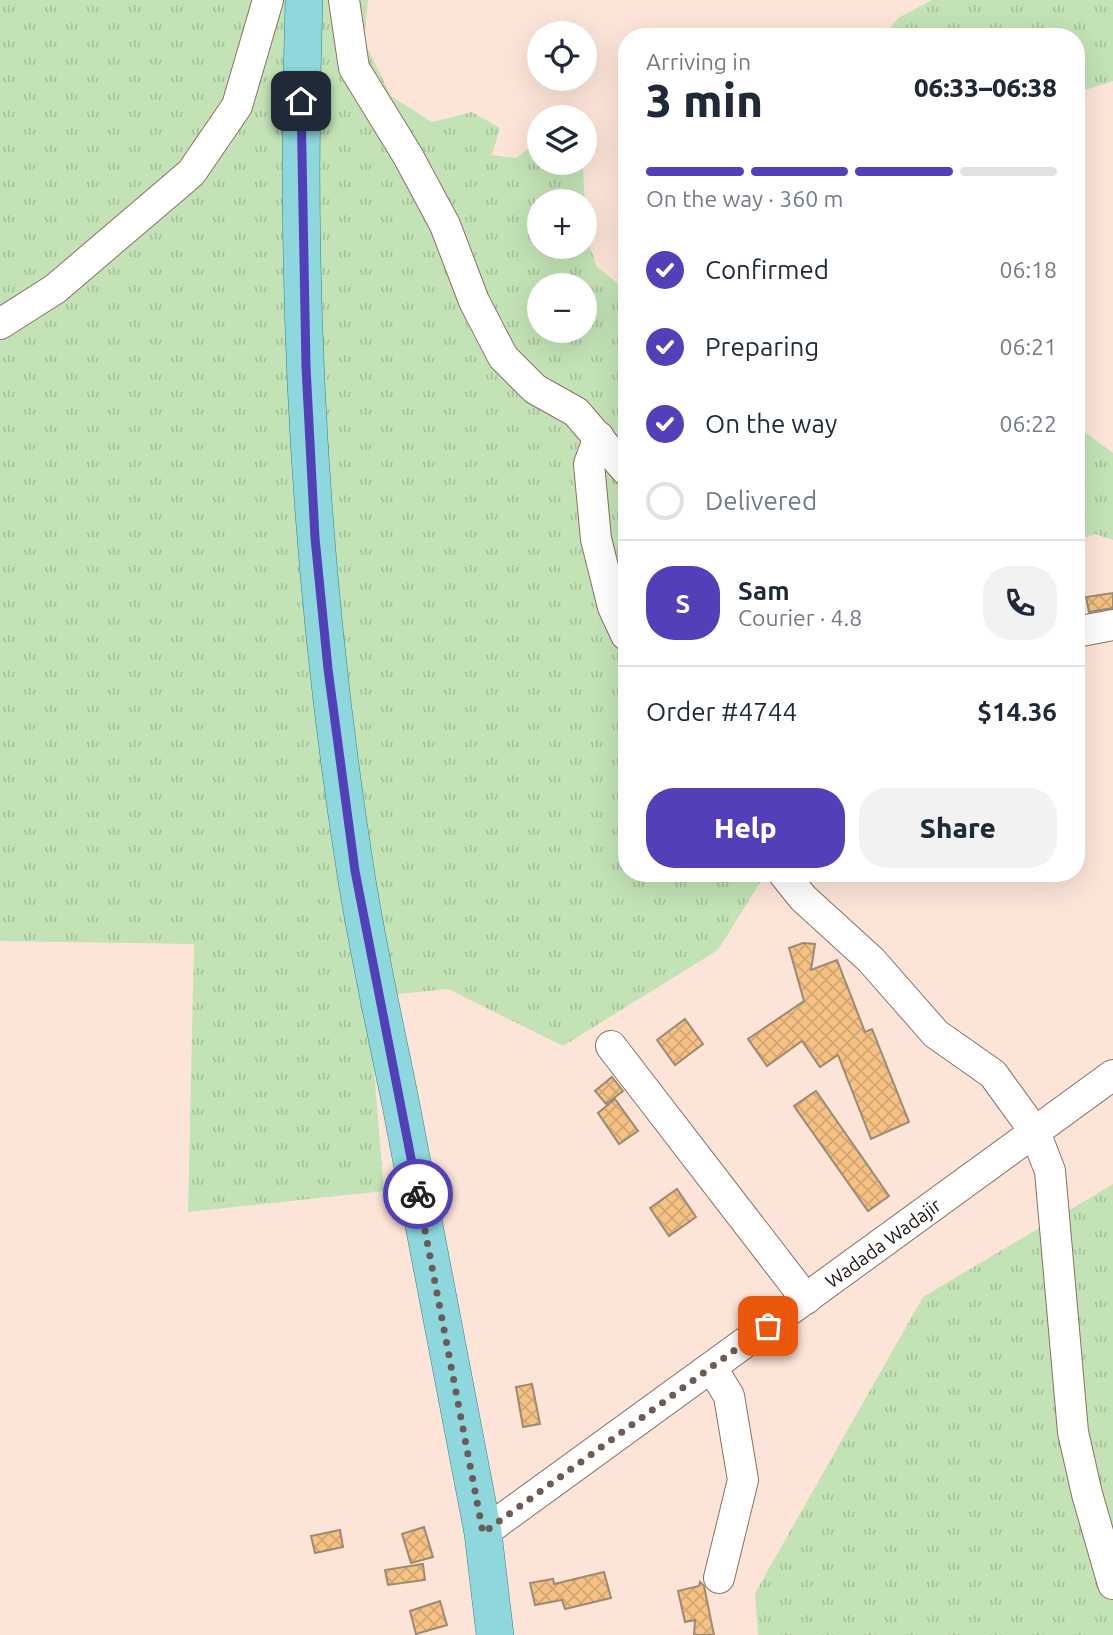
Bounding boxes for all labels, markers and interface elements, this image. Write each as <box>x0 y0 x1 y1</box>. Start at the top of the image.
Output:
map controls <box>527 21 597 343</box>
button: locate <box>527 21 597 91</box>
text: Arriving in <box>646 49 751 74</box>
pin <box>271 71 331 131</box>
text: 06:33–06:38 <box>914 73 1057 102</box>
text: 3 min <box>646 74 763 126</box>
icon: home <box>282 82 320 120</box>
button: layers <box>527 105 597 175</box>
text: On the way · 360 m <box>646 186 843 211</box>
button: + <box>527 189 597 259</box>
icon: check <box>646 251 684 289</box>
text: Confirmed <box>705 255 829 284</box>
text: 06:18 <box>999 257 1057 282</box>
button: − <box>527 273 597 343</box>
icon: check <box>646 328 684 366</box>
text: Preparing <box>705 332 819 361</box>
text: 06:21 <box>999 334 1057 359</box>
icon: check <box>646 405 684 443</box>
text: On the way <box>705 409 837 438</box>
text: 06:22 <box>999 411 1057 436</box>
text: Delivered <box>705 486 817 515</box>
button: phone <box>983 566 1057 640</box>
text: Sam <box>738 576 790 605</box>
text: S <box>676 589 690 618</box>
text: Courier · 4.8 <box>738 605 862 630</box>
text: Order #4744 <box>646 697 797 726</box>
text: $14.36 <box>977 697 1057 726</box>
button: Help <box>646 788 845 868</box>
button: Share <box>859 788 1057 868</box>
courier <box>383 1159 453 1229</box>
icon: bike <box>399 1175 437 1213</box>
street label: Wadada Wadajir <box>821 1194 945 1292</box>
pin <box>738 1296 798 1356</box>
icon: bag <box>749 1307 787 1345</box>

